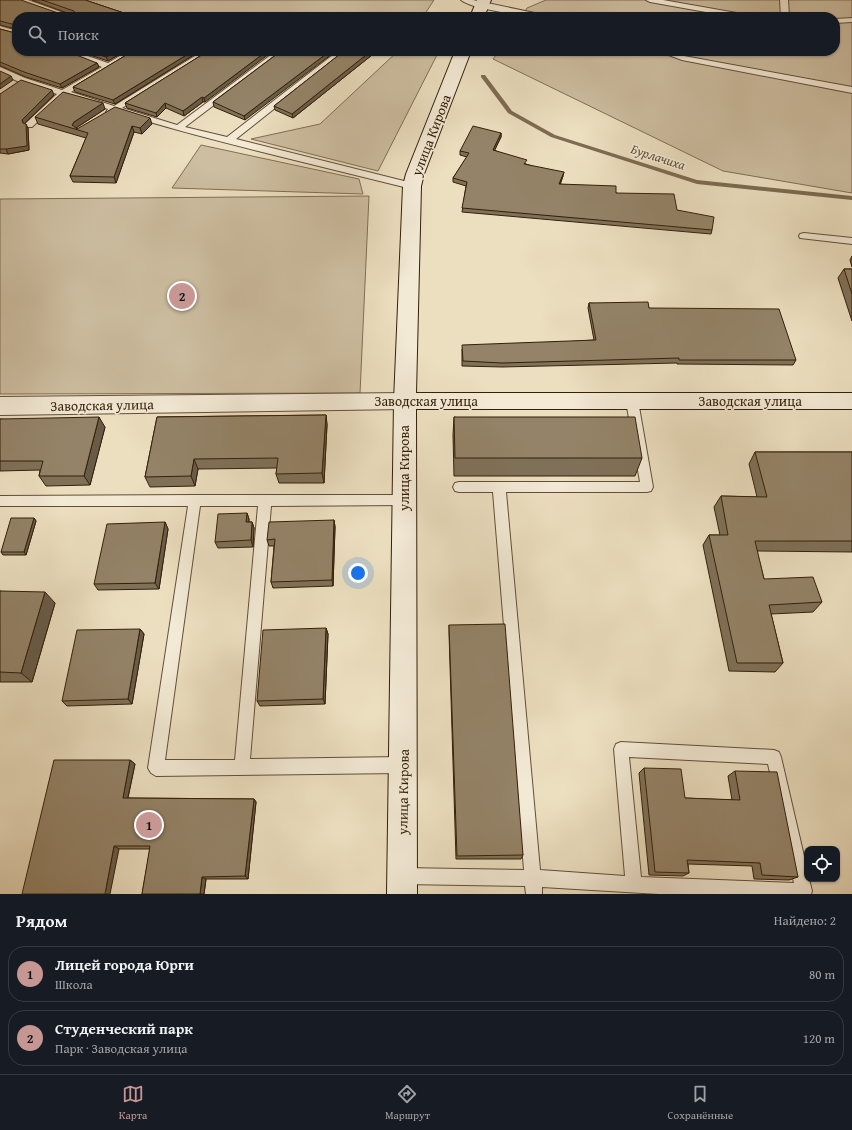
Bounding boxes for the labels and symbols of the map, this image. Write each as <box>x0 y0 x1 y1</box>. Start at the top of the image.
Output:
street label: улица Кирова <box>406 91 456 180</box>
water label: Бурлачиха <box>628 139 688 175</box>
pin: 2 <box>169 281 195 311</box>
street label: Заводская улица <box>374 391 478 411</box>
street label: Заводская улица <box>698 391 802 411</box>
street label: Заводская улица <box>50 394 154 416</box>
street label: улица Кирова <box>394 425 414 512</box>
your location <box>348 563 368 583</box>
street label: улица Кирова <box>392 749 414 836</box>
pin: 1 <box>136 810 162 840</box>

